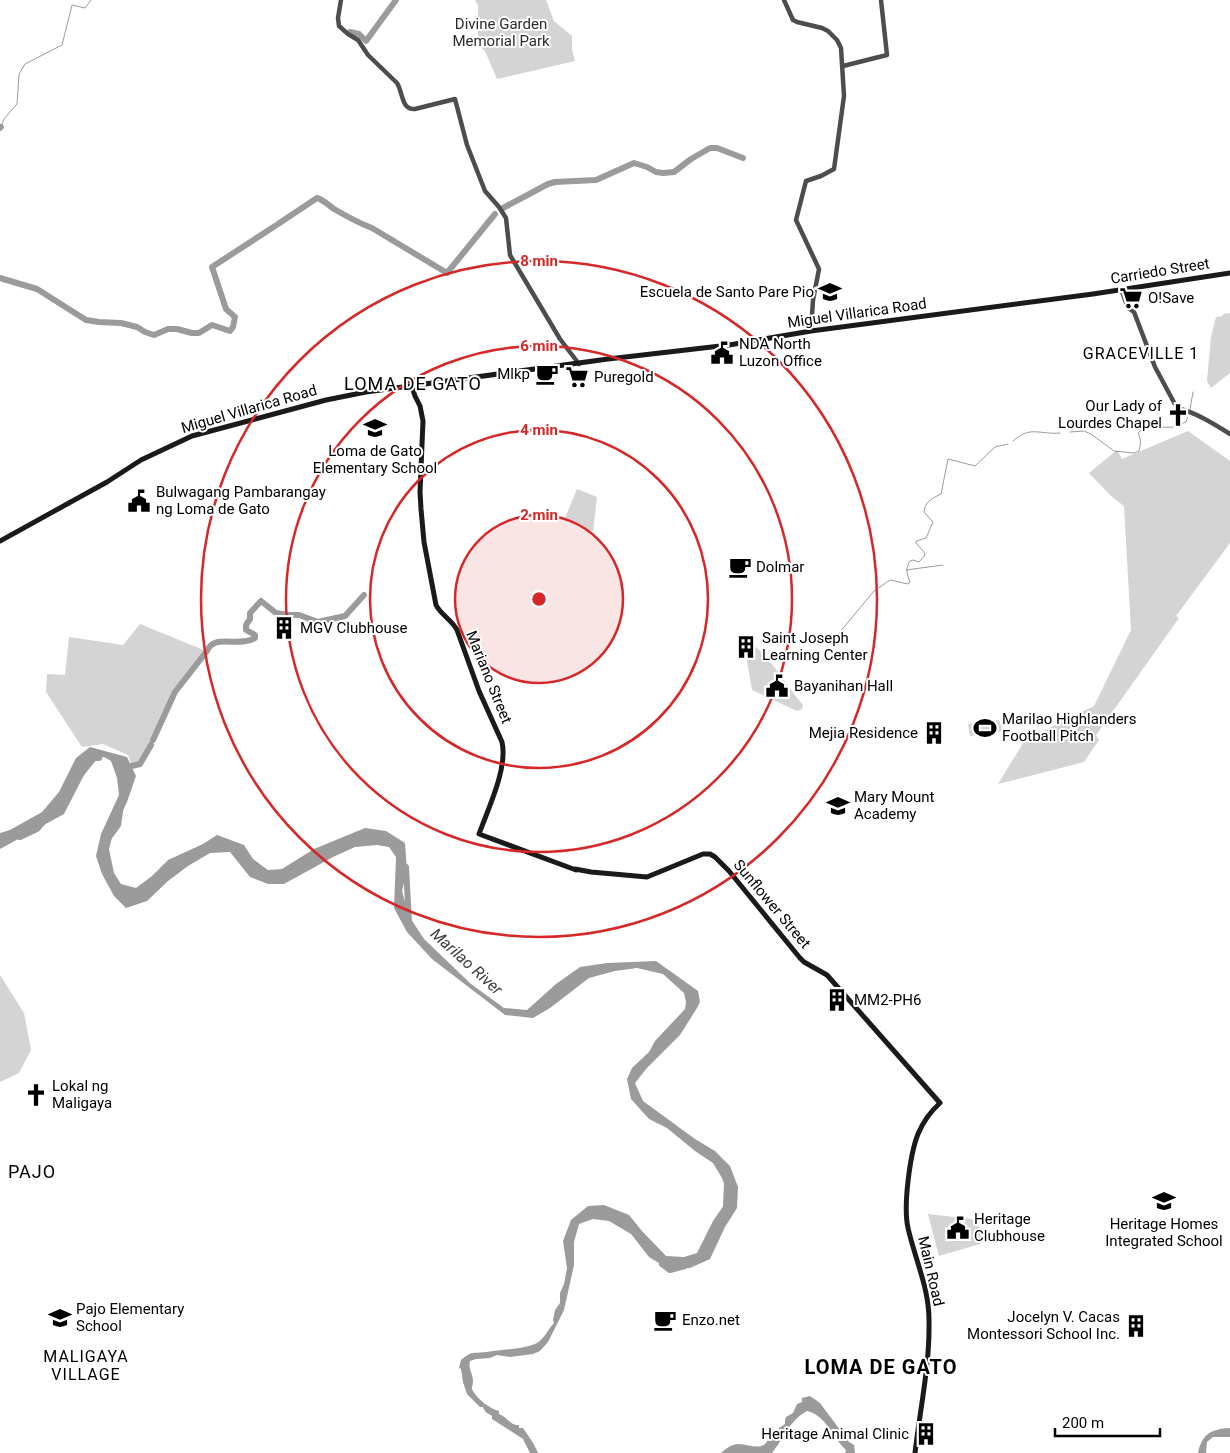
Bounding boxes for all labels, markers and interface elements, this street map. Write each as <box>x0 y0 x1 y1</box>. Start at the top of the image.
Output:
park label: Divine Garden Memorial Park <box>452 15 550 50</box>
text: 8 min <box>520 252 558 270</box>
street label: Carriedo Street <box>1109 254 1211 288</box>
school or university icon: Escuela de Santo Pare Pio <box>817 279 843 305</box>
place label: Escuela de Santo Pare Pio <box>640 283 814 301</box>
supermarket icon: O!Save <box>1118 285 1144 311</box>
place label: O!Save <box>1148 289 1194 307</box>
street label: Miguel Villarica Road <box>786 294 928 332</box>
place label: NDA North Luzon Office <box>739 335 822 370</box>
text: 6 min <box>520 337 558 355</box>
public building icon: NDA North Luzon Office <box>709 340 735 366</box>
district label: GRACEVILLE 1 <box>1083 344 1199 363</box>
cafe icon: Mlkp <box>534 361 560 387</box>
supermarket icon: Puregold <box>564 364 590 390</box>
place label: Mlkp <box>497 365 530 383</box>
place label: Puregold <box>594 368 654 386</box>
district label: LOMA DE GATO <box>344 373 482 394</box>
street label: Miguel Villarica Road <box>179 381 319 437</box>
place label: Our Lady of Lourdes Chapel <box>1058 397 1163 432</box>
church icon: Our Lady of Lourdes Chapel <box>1165 402 1191 428</box>
school or university icon: Loma de Gato Elementary School <box>362 415 388 441</box>
text: 4 min <box>520 421 558 439</box>
place label: Loma de Gato Elementary School <box>313 442 437 477</box>
place label: Bulwagang Pambarangay ng Loma de Gato <box>156 483 326 518</box>
public building icon: Bulwagang Pambarangay ng Loma de Gato <box>126 488 152 514</box>
text: 2 min <box>520 506 558 524</box>
cafe icon: Dolmar <box>727 554 753 580</box>
place label: Dolmar <box>756 558 804 576</box>
centre of rings <box>530 590 548 608</box>
building icon: MGV Clubhouse <box>271 615 297 641</box>
place label: MGV Clubhouse <box>300 619 408 637</box>
street label: Mariano Street <box>462 628 516 726</box>
place label: Saint Joseph Learning Center <box>762 629 868 664</box>
building icon: Saint Joseph Learning Center <box>733 634 759 660</box>
public building icon: Bayanihan Hall <box>764 673 790 699</box>
place label: Bayanihan Hall <box>794 677 893 695</box>
place label: Marilao Highlanders Football Pitch <box>1002 710 1136 745</box>
sports icon: Marilao Highlanders Football Pitch <box>972 715 998 741</box>
building icon: Mejia Residence <box>921 720 947 746</box>
place label: Mejia Residence <box>809 724 918 742</box>
place label: Mary Mount Academy <box>854 788 934 823</box>
school or university icon: Mary Mount Academy <box>825 793 851 819</box>
street label: Sunflower Street <box>730 856 814 952</box>
water label: Marilao River <box>427 924 507 999</box>
building icon: MM2-PH6 <box>824 987 850 1013</box>
place label: MM2-PH6 <box>854 991 921 1009</box>
place label: Lokal ng Maligaya <box>52 1077 112 1112</box>
church icon: Lokal ng Maligaya <box>23 1082 49 1108</box>
district label: PAJO <box>8 1161 56 1182</box>
school or university icon: Heritage Homes Integrated School <box>1151 1188 1177 1214</box>
place label: Heritage Clubhouse <box>974 1210 1045 1245</box>
public building icon: Heritage Clubhouse <box>945 1215 971 1241</box>
place label: Heritage Homes Integrated School <box>1105 1215 1223 1250</box>
street label: Main Road <box>914 1234 948 1308</box>
place label: Pajo Elementary School <box>76 1300 184 1335</box>
school or university icon: Pajo Elementary School <box>47 1305 73 1331</box>
cafe icon: Enzo.net <box>652 1307 678 1333</box>
place label: Jocelyn V. Cacas Montessori School Inc. <box>967 1308 1120 1343</box>
place label: Enzo.net <box>682 1311 740 1329</box>
building icon: Jocelyn V. Cacas Montessori School Inc. <box>1123 1313 1149 1339</box>
district label: MALIGAYA VILLAGE <box>43 1347 129 1384</box>
district label: LOMA DE GATO <box>804 1355 958 1379</box>
scale bar <box>1055 1406 1160 1438</box>
text: 200 m <box>1062 1414 1104 1432</box>
building icon: Heritage Animal Clinic <box>913 1421 939 1447</box>
place label: Heritage Animal Clinic <box>761 1425 909 1443</box>

